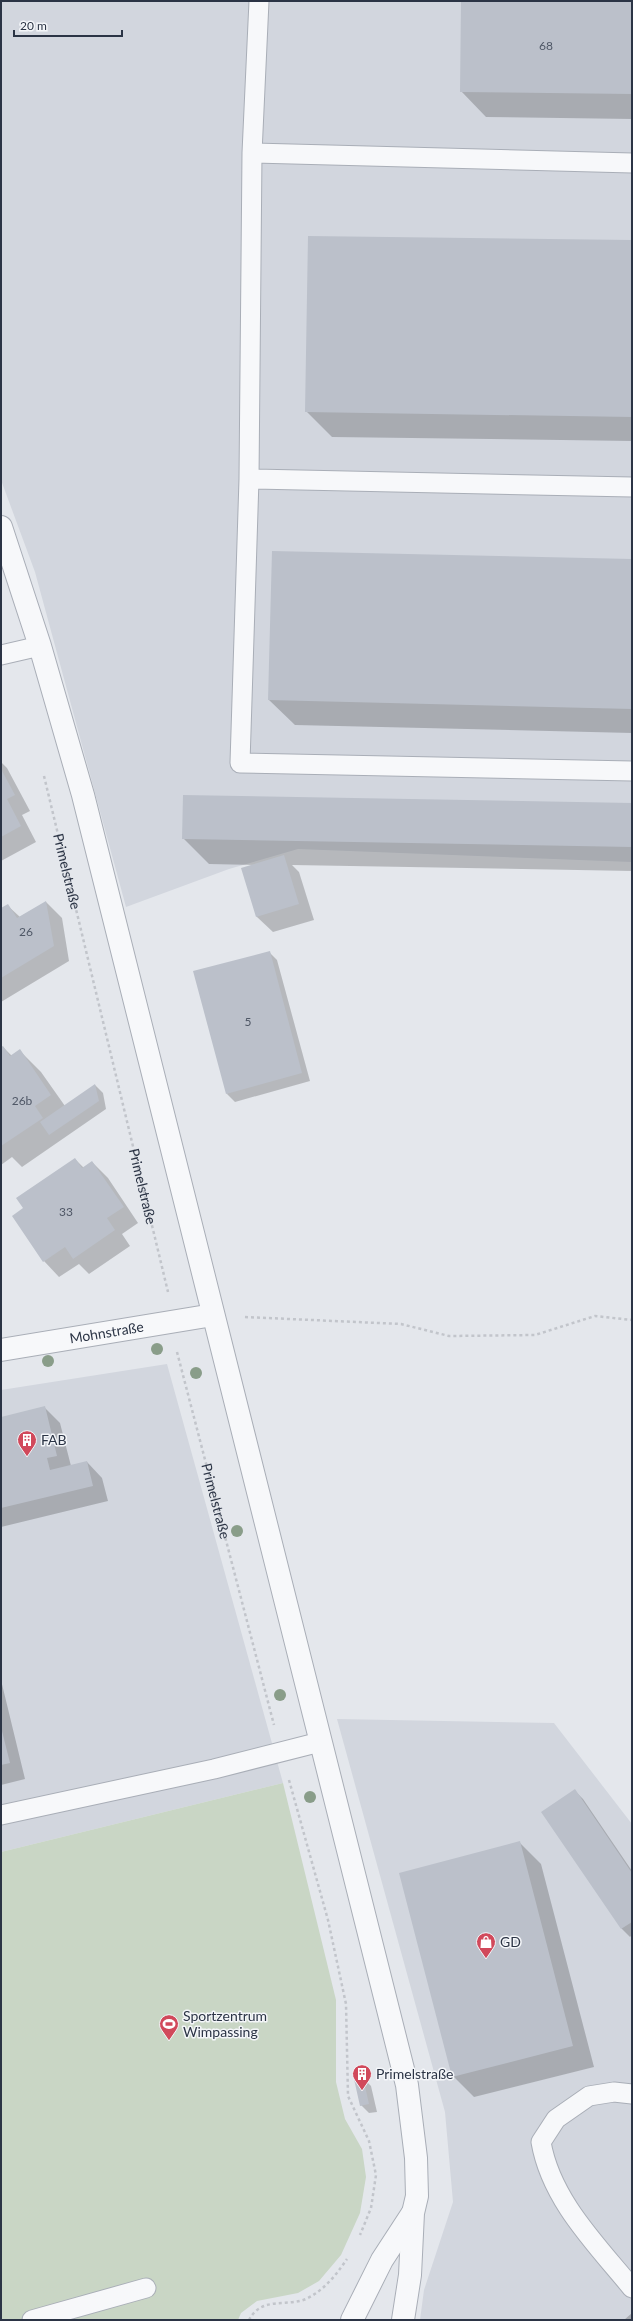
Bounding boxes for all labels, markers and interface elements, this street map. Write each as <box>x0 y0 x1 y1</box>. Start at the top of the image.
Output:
scale bar <box>14 12 122 38</box>
text: 20 m <box>20 18 47 33</box>
house number: 68 <box>539 38 553 53</box>
street label: Primelstraße <box>50 831 85 911</box>
house number: 26 <box>19 924 33 939</box>
house number: 5 <box>245 1014 252 1029</box>
house number: 26b <box>12 1093 33 1108</box>
street label: Primelstraße <box>126 1147 160 1226</box>
house number: 33 <box>59 1204 73 1219</box>
street label: Mohnstraße <box>68 1318 145 1347</box>
building icon: FAB <box>16 1429 38 1457</box>
place label: FAB <box>41 1431 67 1448</box>
street label: Primelstraße <box>198 1461 234 1541</box>
shop icon: GD <box>475 1931 497 1959</box>
place label: GD <box>500 1933 521 1950</box>
place label: Sportzentrum Wimpassing <box>183 2007 267 2040</box>
sports icon: Sportzentrum Wimpassing <box>158 2013 180 2041</box>
building icon: Primelstraße <box>351 2063 373 2091</box>
place label: Primelstraße <box>376 2065 453 2082</box>

